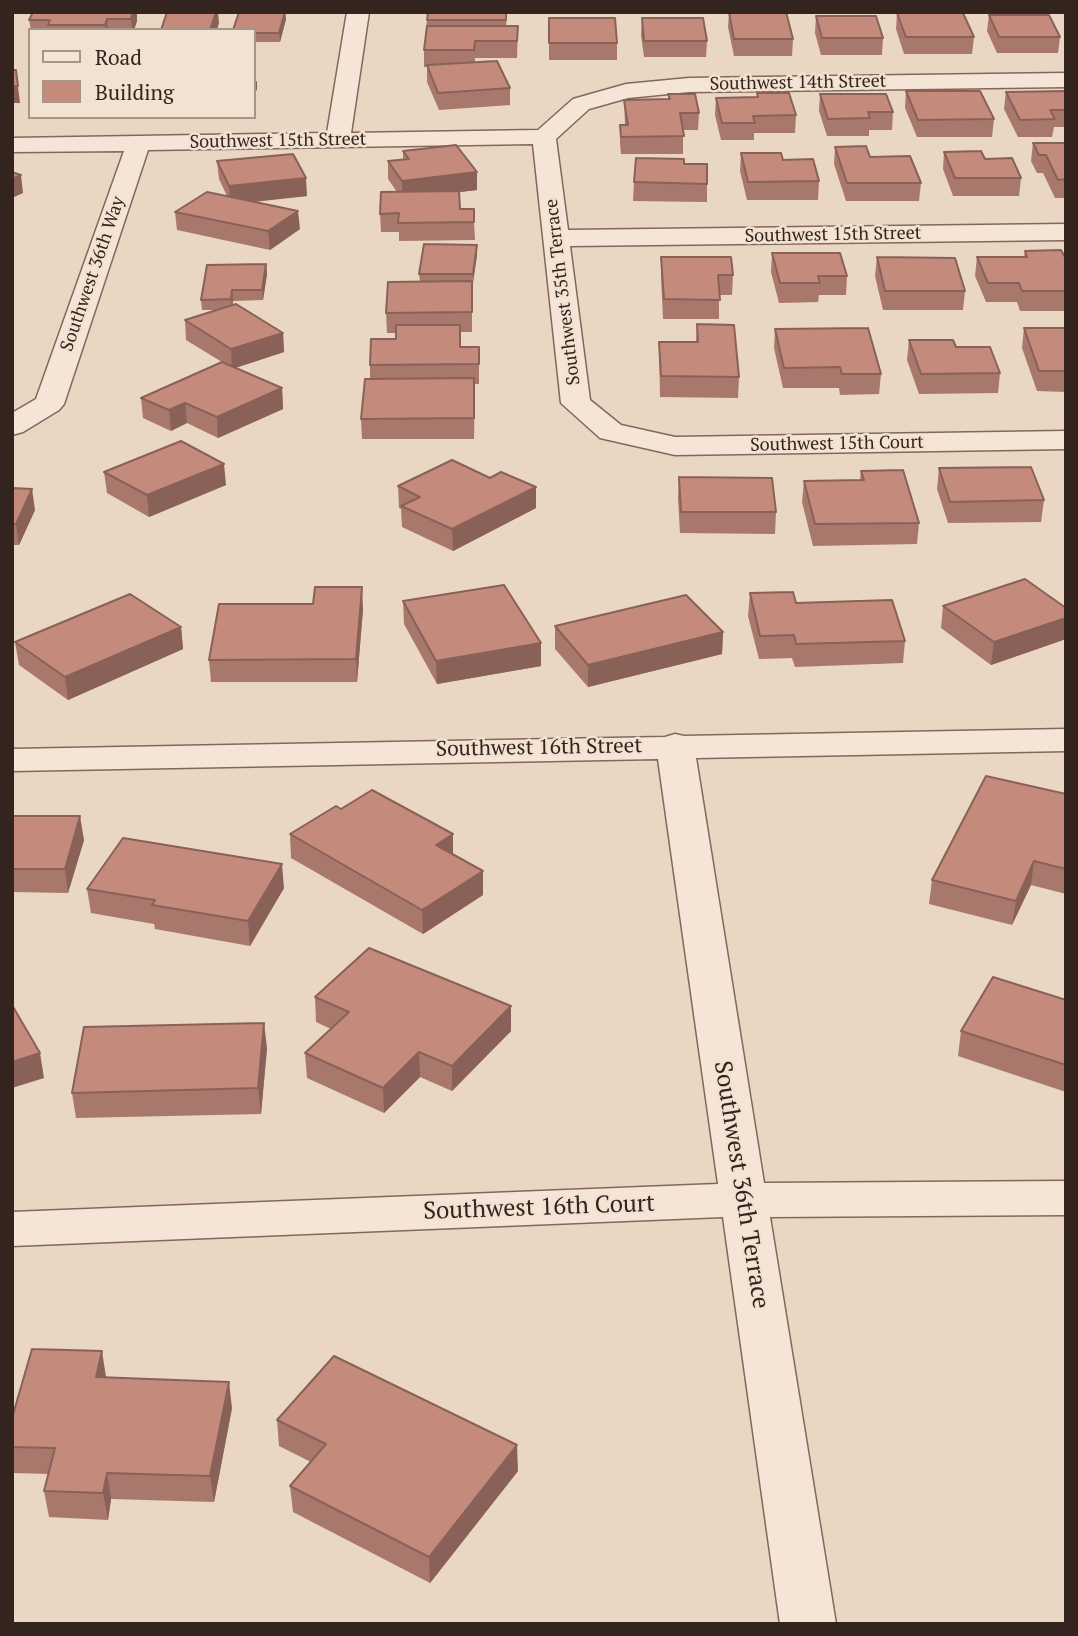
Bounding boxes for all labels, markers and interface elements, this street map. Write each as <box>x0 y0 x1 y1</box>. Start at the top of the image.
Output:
legend <box>28 28 256 119</box>
text: Road <box>95 43 142 71</box>
street label: Southwest 14th Street <box>709 71 887 95</box>
text: Building <box>95 78 174 106</box>
street label: Southwest 15th Street <box>189 129 367 153</box>
street label: Southwest 36th Way <box>56 194 130 354</box>
street label: Southwest 35th Terrace <box>541 197 585 387</box>
street label: Southwest 15th Street <box>744 223 922 247</box>
street label: Southwest 15th Court <box>750 432 924 456</box>
street label: Southwest 16th Street <box>436 734 642 762</box>
street label: Southwest 36th Terrace <box>707 1059 775 1311</box>
street label: Southwest 16th Court <box>423 1190 655 1226</box>

